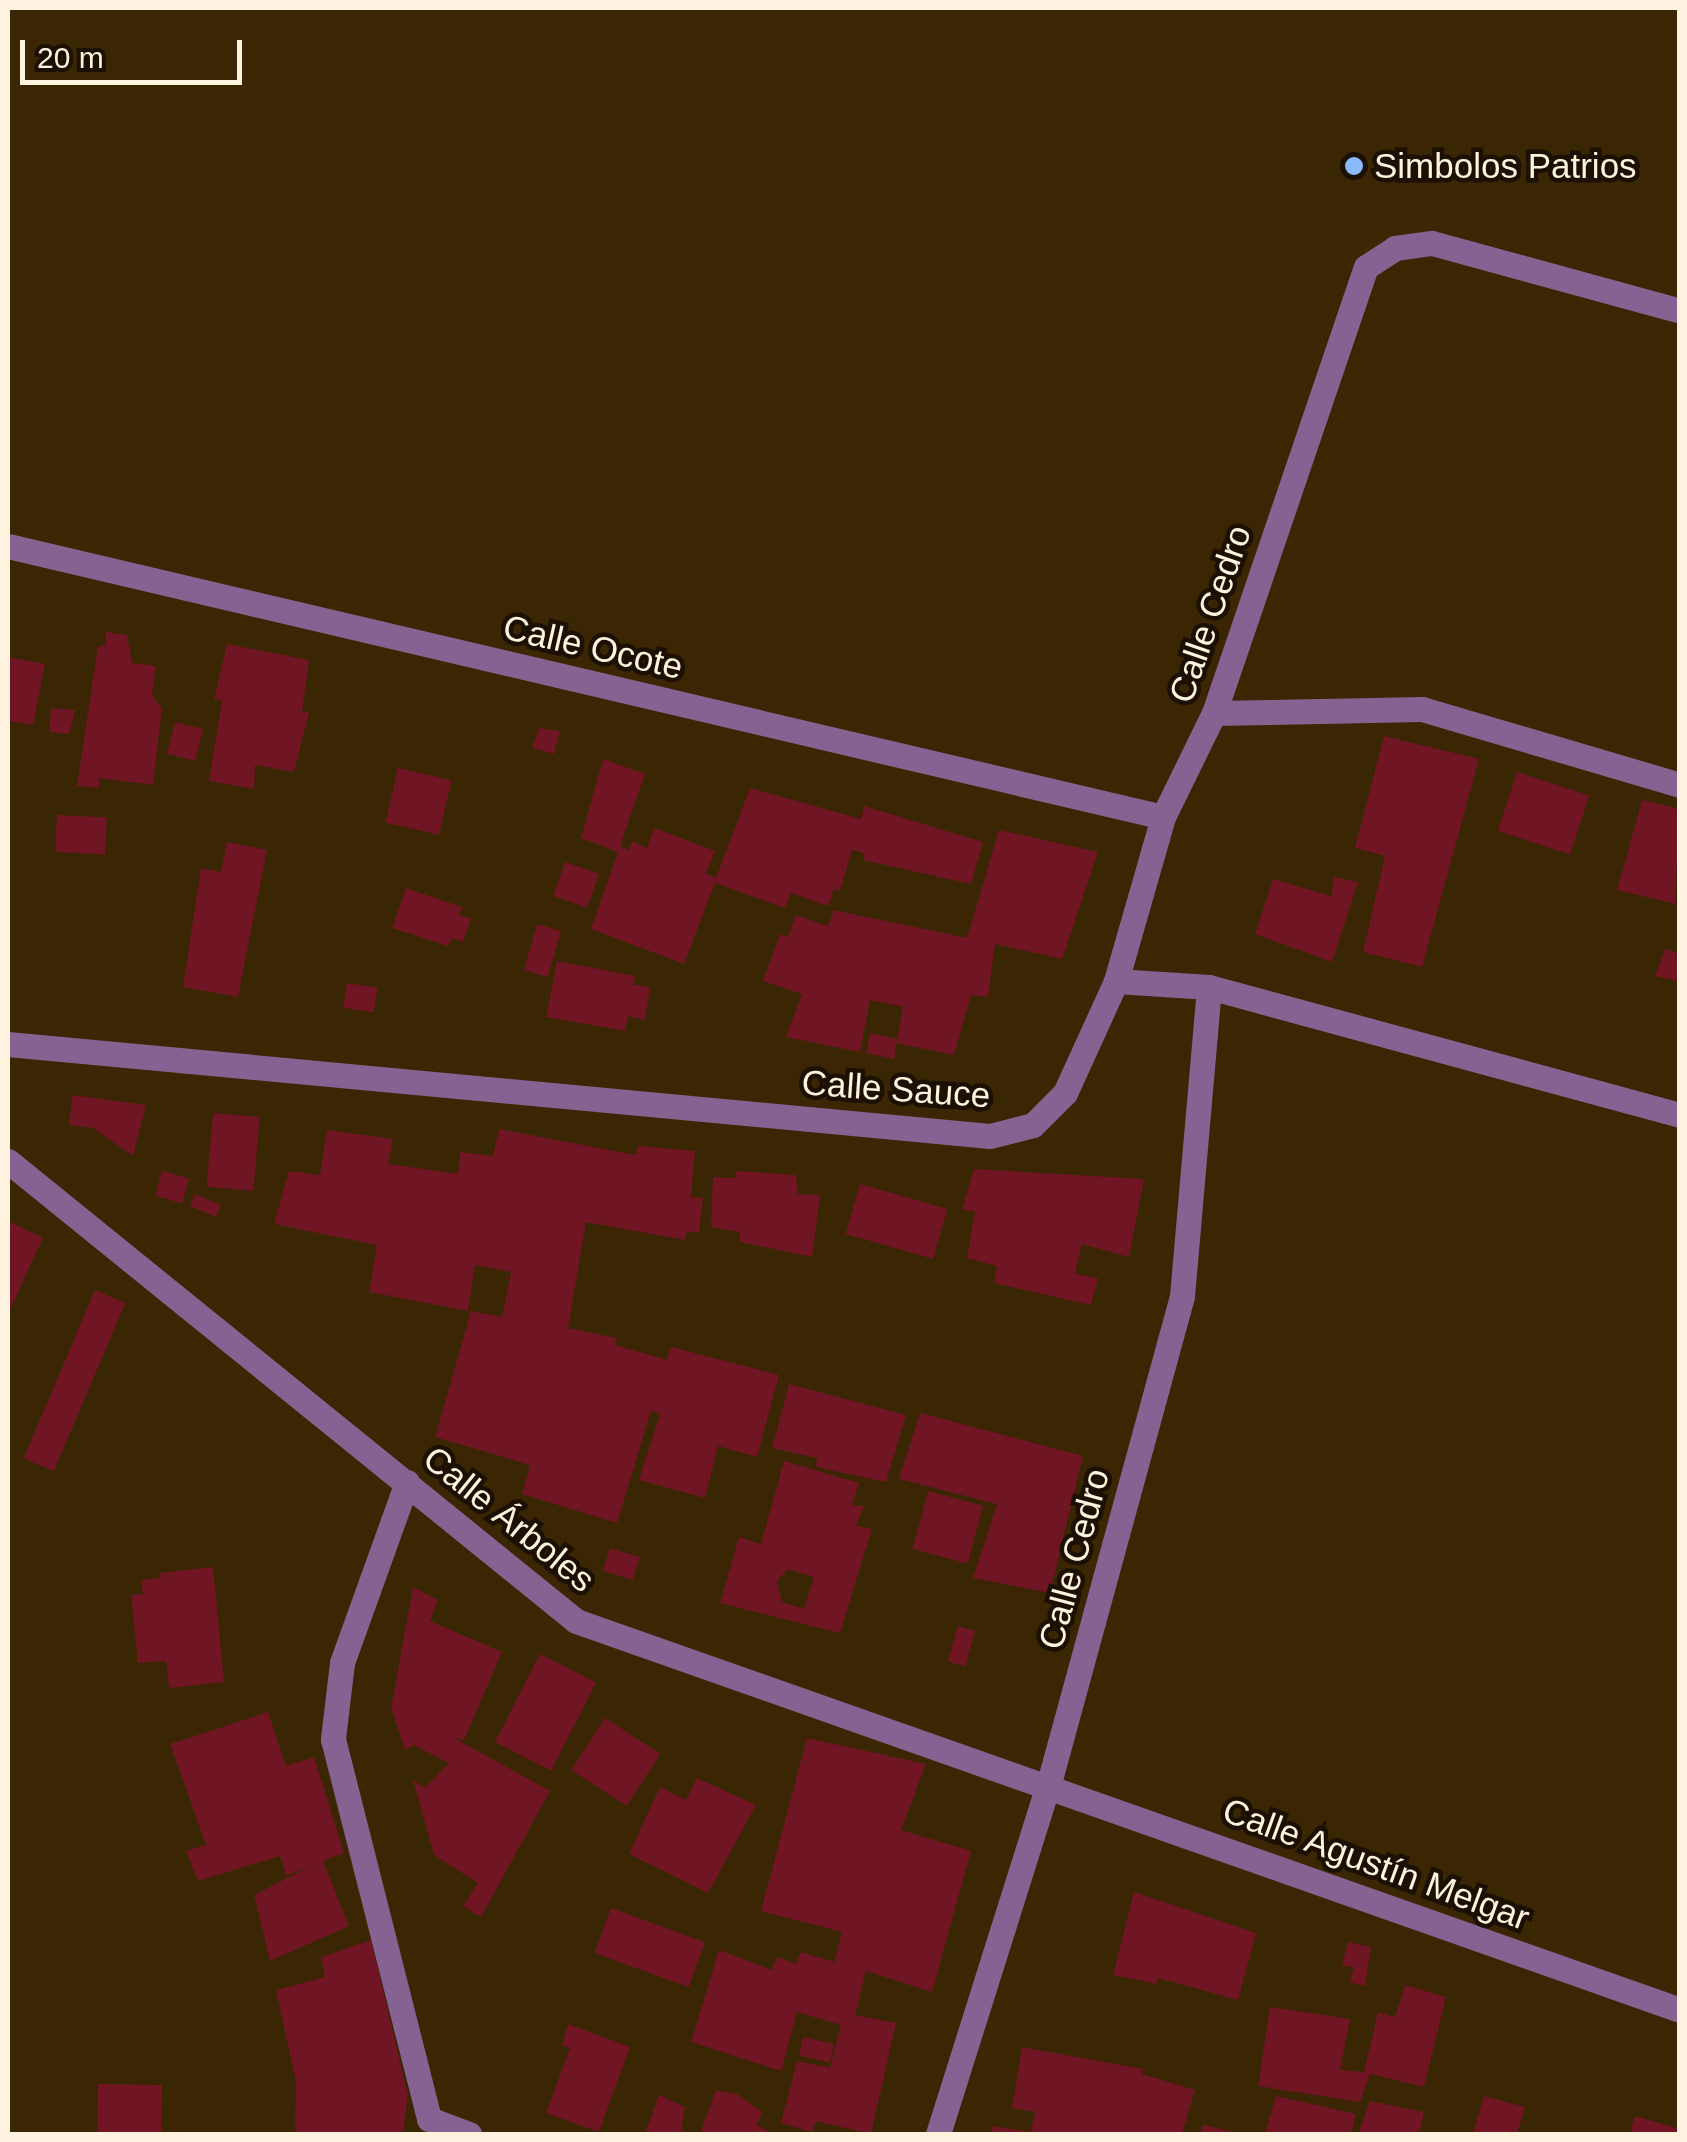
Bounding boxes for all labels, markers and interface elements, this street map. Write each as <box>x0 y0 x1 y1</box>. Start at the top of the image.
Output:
scale bar <box>25 20 248 82</box>
text: 20 m <box>37 41 104 74</box>
place label: Simbolos Patrios <box>1374 145 1637 187</box>
marker: Simbolos Patrios <box>1343 155 1365 177</box>
street label: Calle Cedro <box>1160 520 1260 708</box>
street label: Calle Ocote <box>499 606 687 688</box>
street label: Calle Sauce <box>800 1061 992 1117</box>
street label: Calle Árboles <box>415 1437 603 1601</box>
street label: Calle Cedro <box>1030 1464 1118 1654</box>
street label: Calle Agustín Melgar <box>1216 1789 1536 1939</box>

